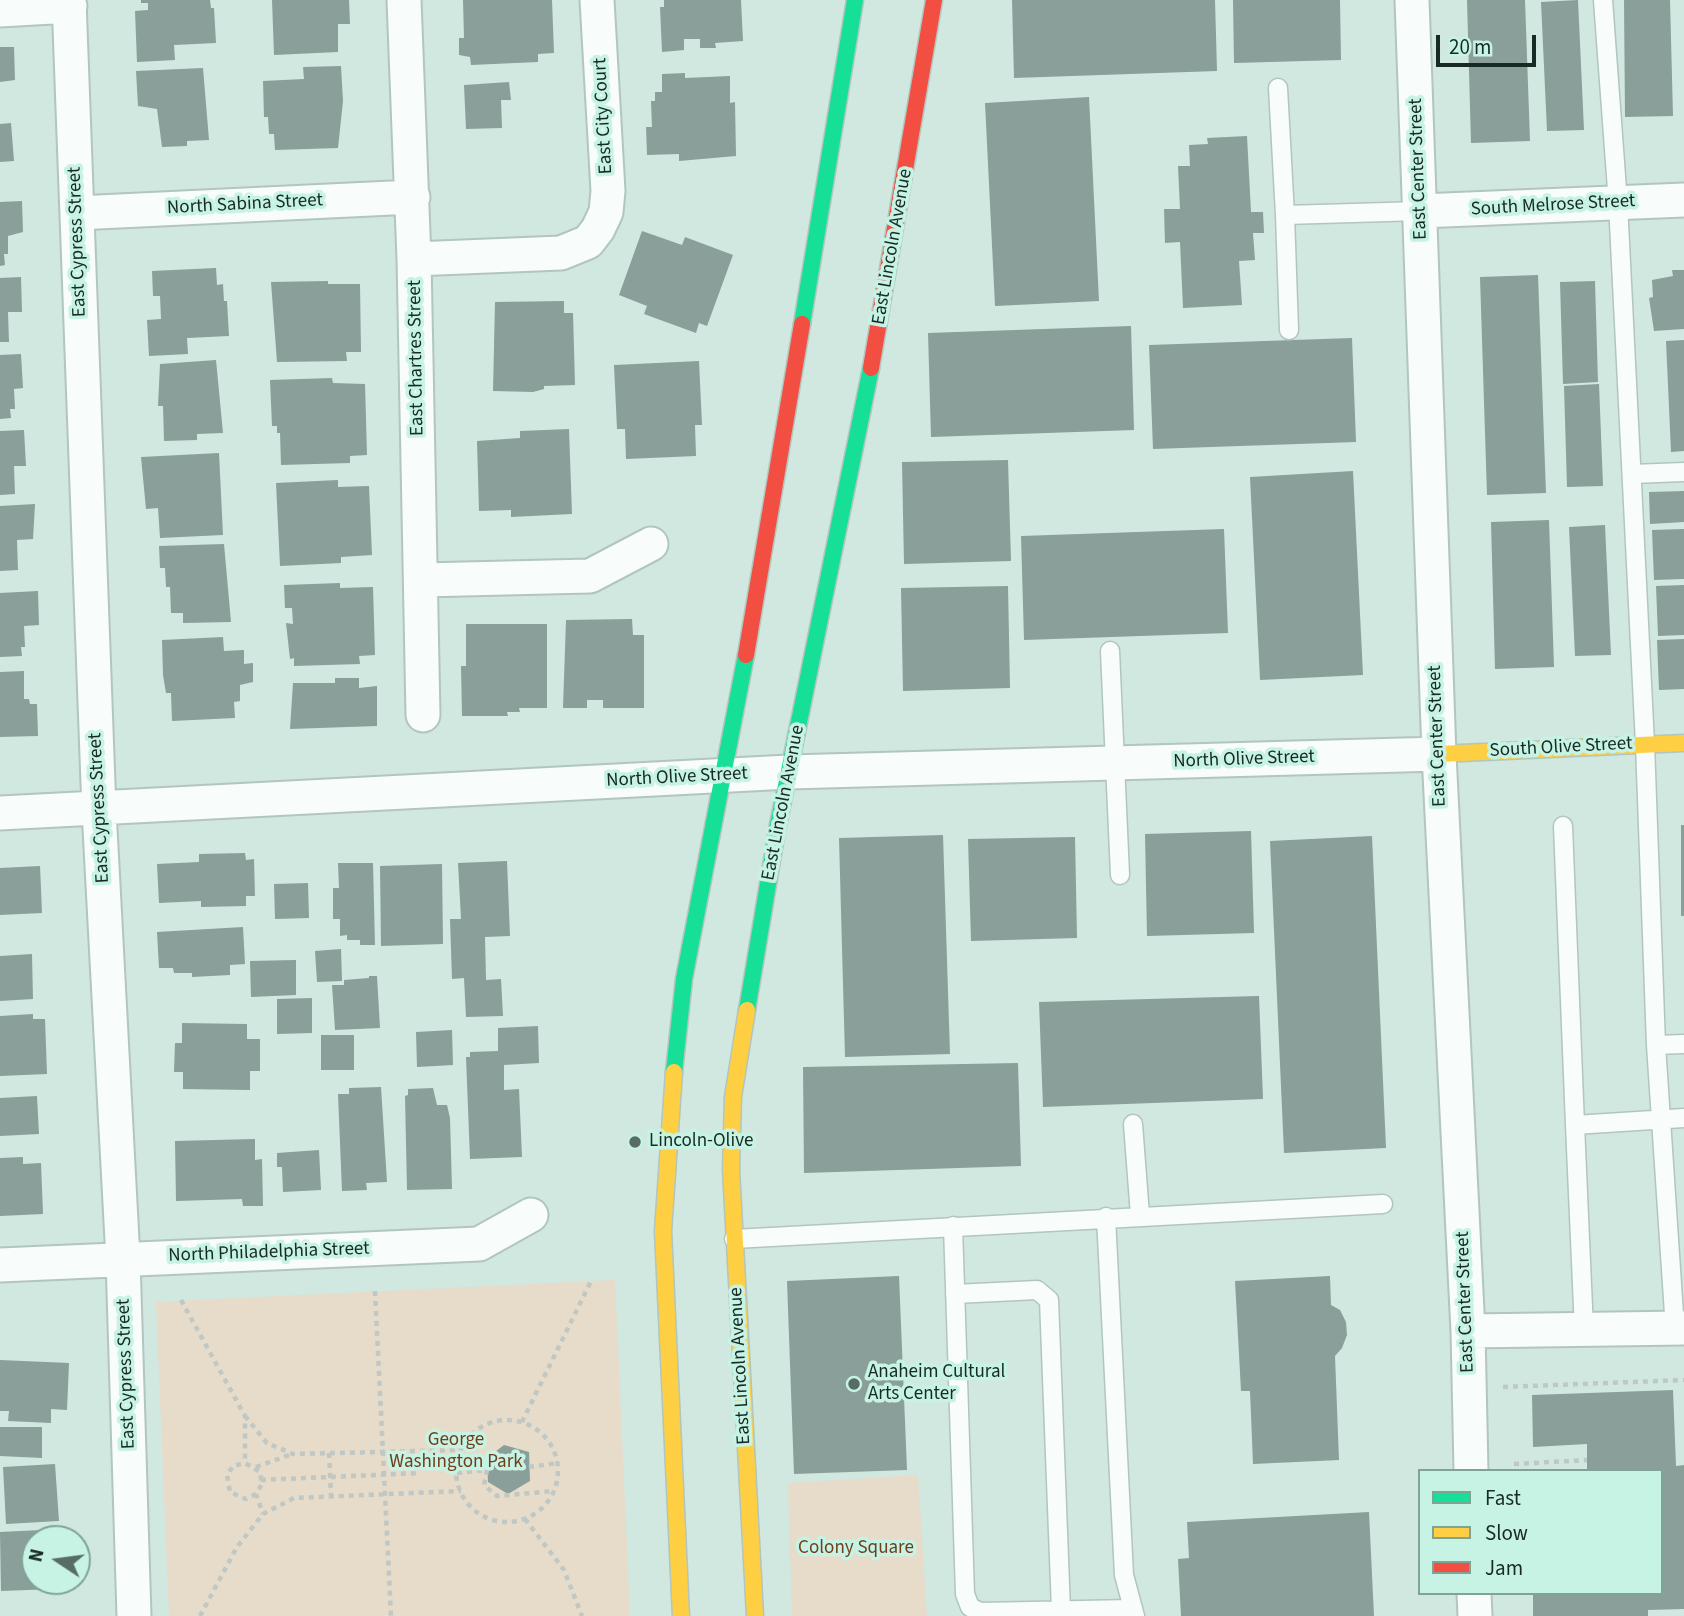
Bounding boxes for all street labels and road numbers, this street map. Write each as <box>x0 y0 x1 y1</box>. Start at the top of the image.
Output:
street label: East City Court <box>590 57 618 175</box>
street label: East Center Street <box>1405 98 1433 240</box>
street label: East Cypress Street <box>64 166 92 318</box>
street label: East Lincoln Avenue <box>868 167 918 327</box>
street label: North Sabina Street <box>167 190 323 220</box>
street label: South Melrose Street <box>1470 190 1636 222</box>
street label: East Chartres Street <box>404 280 430 436</box>
street label: East Center Street <box>1424 665 1452 807</box>
street label: East Lincoln Avenue <box>758 723 810 883</box>
street label: East Cypress Street <box>85 732 115 884</box>
street label: South Olive Street <box>1489 733 1633 763</box>
street label: North Olive Street <box>1173 746 1315 774</box>
street label: North Olive Street <box>606 763 748 793</box>
street label: East Center Street <box>1452 1231 1480 1373</box>
street label: North Philadelphia Street <box>168 1238 370 1268</box>
street label: East Lincoln Avenue <box>725 1287 757 1445</box>
street label: East Cypress Street <box>113 1298 141 1450</box>

